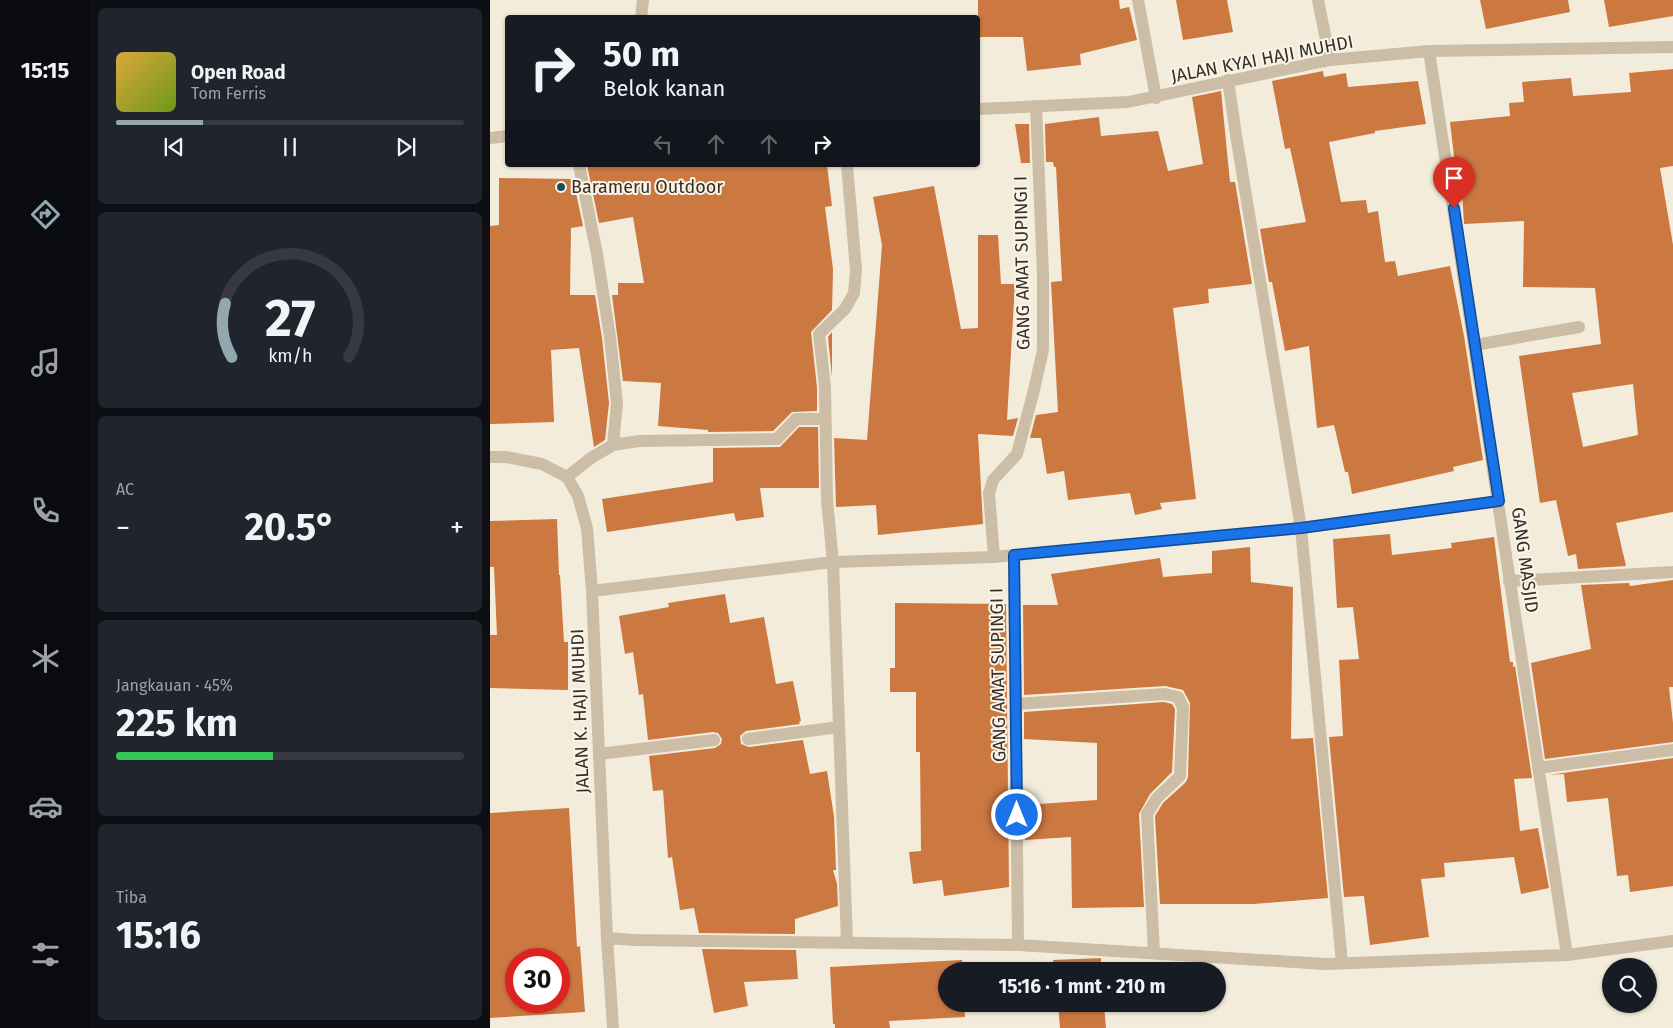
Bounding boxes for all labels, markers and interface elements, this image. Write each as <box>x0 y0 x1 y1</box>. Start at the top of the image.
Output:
street label: JALAN KYAI HAJI MUHDI <box>1169 31 1355 87</box>
text: 50 m <box>603 33 680 75</box>
icon: right <box>520 35 585 100</box>
text: 15:15 <box>21 57 69 84</box>
text: Open Road <box>191 61 286 84</box>
text: Belok kanan <box>603 75 725 102</box>
text: Tom Ferris <box>191 84 266 103</box>
icon: left <box>649 130 677 158</box>
icon: ahead <box>702 130 730 158</box>
icon: ahead <box>755 130 783 158</box>
icon: right <box>808 130 836 158</box>
icon: previous <box>160 133 188 161</box>
icon: pause <box>276 133 304 161</box>
icon: next <box>392 133 420 161</box>
pin <box>1433 157 1475 208</box>
icon: arrive <box>1440 164 1468 192</box>
place label: Barameru Outdoor <box>571 176 723 198</box>
street label: GANG AMAT SUPINGI I <box>1009 176 1035 350</box>
marker: Barameru Outdoor <box>555 181 567 193</box>
icon: directions <box>28 197 63 232</box>
text: 27 <box>265 287 315 350</box>
icon: music <box>28 345 63 380</box>
text: km/h <box>268 345 312 367</box>
text: AC <box>116 480 134 499</box>
icon: phone <box>28 493 63 528</box>
text: 20.5° <box>244 504 336 550</box>
street label: GANG MASJID <box>1507 506 1543 614</box>
text: − <box>116 511 130 544</box>
text: + <box>450 511 464 544</box>
street label: GANG AMAT SUPINGI I <box>985 588 1011 762</box>
street label: JALAN K. HAJI MUHDI <box>566 628 594 794</box>
icon: climate <box>28 641 63 676</box>
text: Jangkauan · 45% <box>116 676 233 695</box>
text: 225 km <box>116 700 238 746</box>
position arrow <box>990 788 1042 840</box>
icon: car <box>28 789 63 824</box>
text: Tiba <box>116 888 147 907</box>
text: 15:16 <box>116 912 201 958</box>
icon: filters <box>28 937 63 972</box>
speed limit sign: 30 <box>505 948 570 1013</box>
map controls <box>1602 958 1657 1013</box>
button: search <box>1602 958 1657 1013</box>
text: 15:16 · 1 mnt · 210 m <box>998 975 1166 998</box>

